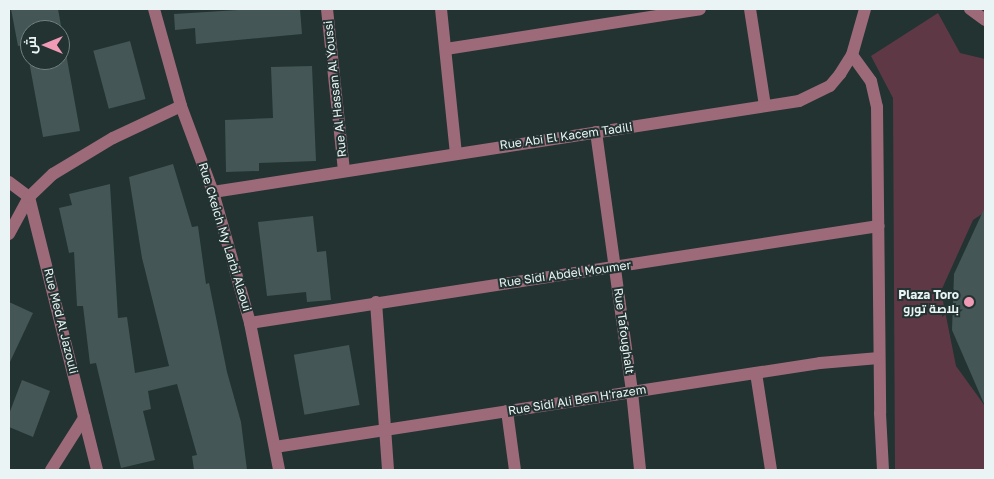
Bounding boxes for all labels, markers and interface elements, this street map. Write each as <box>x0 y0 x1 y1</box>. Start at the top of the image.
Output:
north arrow <box>20 20 70 70</box>
street label: Rue Al Hassan Al Youssi <box>321 20 349 158</box>
text: ش <box>22 36 39 54</box>
street label: Rue Abi El Kacem Tadili <box>499 120 633 152</box>
street label: Rue Ckeich My Larbi Alaoui <box>195 161 255 313</box>
street label: Rue Sidi Abdel Moumer <box>498 258 632 290</box>
street label: Rue Med Al Jazouli <box>41 267 81 375</box>
street label: Rue Tafoughalt <box>611 287 637 375</box>
place label: Plaza Toro بلاصة تورو <box>898 288 959 316</box>
marker: Plaza Toro بلاصة تورو <box>963 296 975 308</box>
street label: Rue Sidi Ali Ben H'razem <box>507 382 647 418</box>

